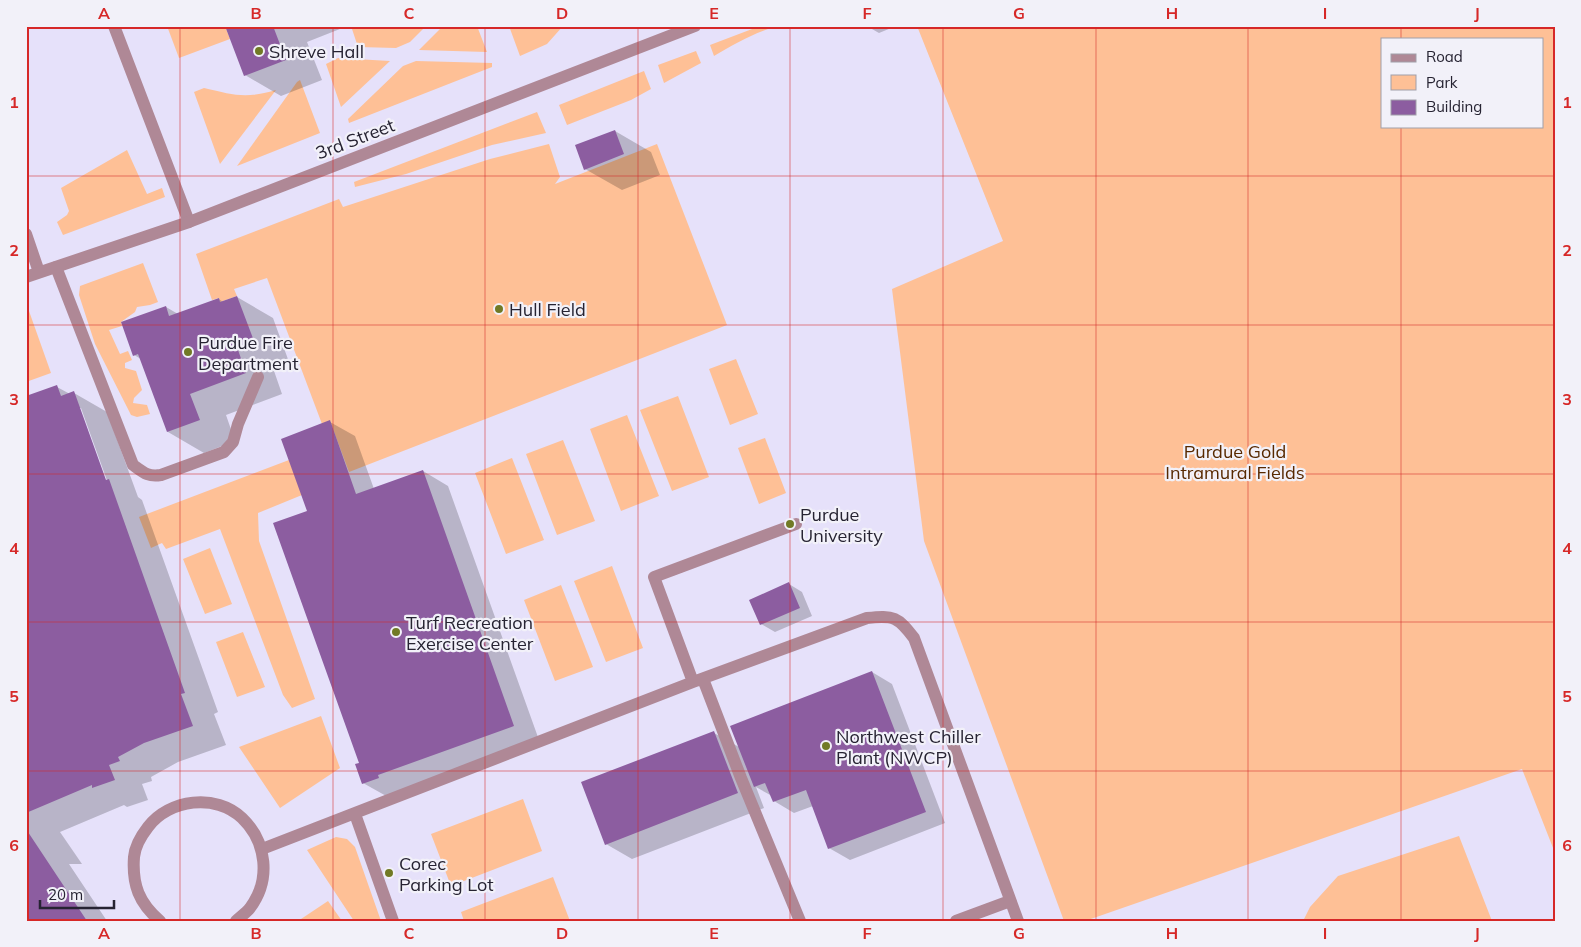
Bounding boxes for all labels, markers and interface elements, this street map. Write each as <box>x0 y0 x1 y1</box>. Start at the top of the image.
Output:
text: A <box>98 3 110 23</box>
text: B <box>250 3 262 23</box>
text: C <box>404 3 415 23</box>
text: D <box>556 3 568 23</box>
text: E <box>709 3 719 23</box>
text: F <box>862 3 872 23</box>
text: G <box>1013 3 1025 23</box>
text: H <box>1166 3 1178 23</box>
text: I <box>1323 3 1327 23</box>
text: J <box>1474 3 1480 23</box>
legend <box>1381 38 1544 128</box>
place label: Shreve Hall <box>269 40 364 63</box>
marker: Shreve Hall <box>253 45 265 57</box>
text: Road <box>1426 47 1463 66</box>
text: Park <box>1426 73 1458 92</box>
text: 1 <box>9 92 19 112</box>
text: 1 <box>1562 92 1572 112</box>
text: Building <box>1426 97 1482 116</box>
street label: 3rd Street <box>312 113 398 165</box>
text: 2 <box>9 240 19 260</box>
text: 2 <box>1562 240 1572 260</box>
place label: Hull Field <box>509 298 586 321</box>
marker: Hull Field <box>493 303 505 315</box>
place label: Purdue Fire Department <box>198 331 299 375</box>
marker: Purdue Fire Department <box>182 346 194 358</box>
text: 3 <box>9 389 19 409</box>
text: 3 <box>1562 389 1572 409</box>
park label: Purdue Gold Intramural Fields <box>1165 440 1305 484</box>
place label: Purdue University <box>800 503 883 547</box>
marker: Purdue University <box>784 518 796 530</box>
text: 4 <box>9 538 19 558</box>
text: 4 <box>1562 538 1572 558</box>
place label: Turf Recreation Exercise Center <box>406 611 534 655</box>
marker: Turf Recreation Exercise Center <box>390 626 402 638</box>
text: 5 <box>9 686 19 706</box>
text: 5 <box>1562 686 1572 706</box>
place label: Northwest Chiller Plant (NWCP) <box>836 725 981 769</box>
marker: Northwest Chiller Plant (NWCP) <box>820 740 832 752</box>
text: 6 <box>9 835 19 855</box>
text: 6 <box>1562 835 1572 855</box>
place label: Corec Parking Lot <box>399 852 493 896</box>
marker: Corec Parking Lot <box>383 867 395 879</box>
scale bar <box>40 877 114 909</box>
text: 20 m <box>48 885 83 904</box>
text: A <box>98 923 110 943</box>
text: B <box>250 923 262 943</box>
text: C <box>404 923 415 943</box>
text: D <box>556 923 568 943</box>
text: E <box>709 923 719 943</box>
text: F <box>862 923 872 943</box>
text: G <box>1013 923 1025 943</box>
text: H <box>1166 923 1178 943</box>
text: I <box>1323 923 1327 943</box>
text: J <box>1474 923 1480 943</box>

